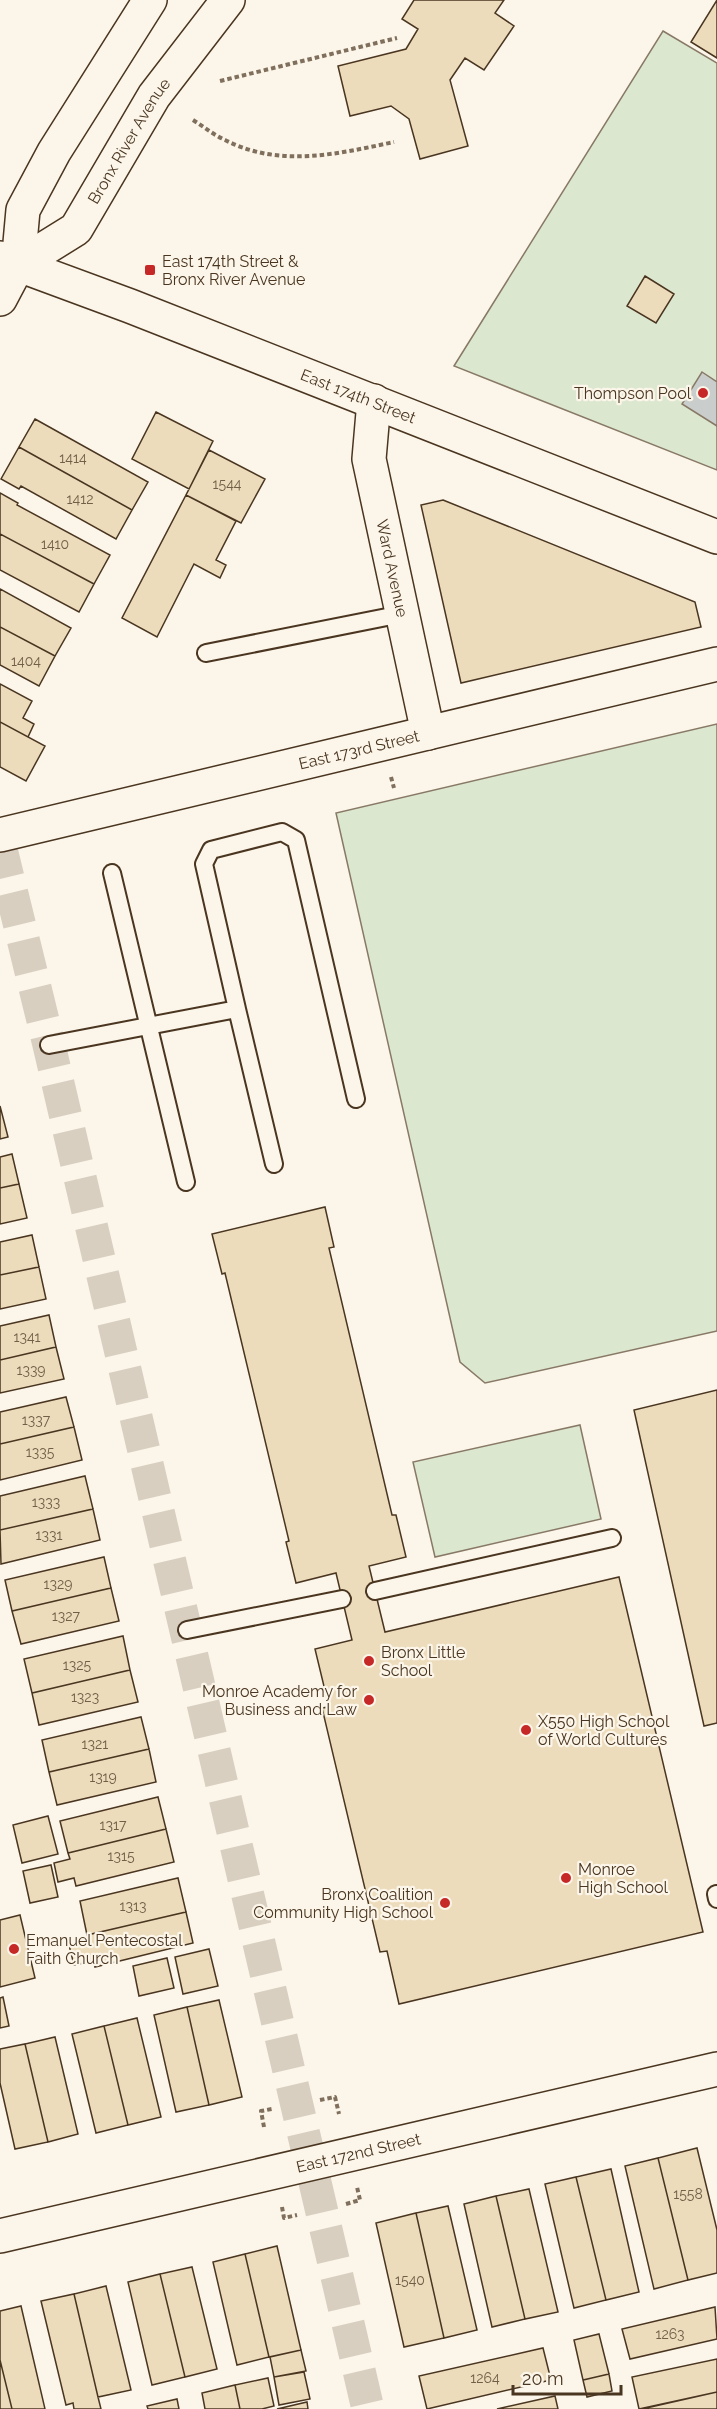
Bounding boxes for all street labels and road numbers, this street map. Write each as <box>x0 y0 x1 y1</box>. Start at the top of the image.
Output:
street label: Bronx River Avenue <box>83 74 174 207</box>
street label: East 174th Street <box>298 365 419 427</box>
street label: Ward Avenue <box>373 517 412 619</box>
street label: East 173rd Street <box>297 726 422 773</box>
street label: East 172nd Street <box>294 2129 423 2176</box>

